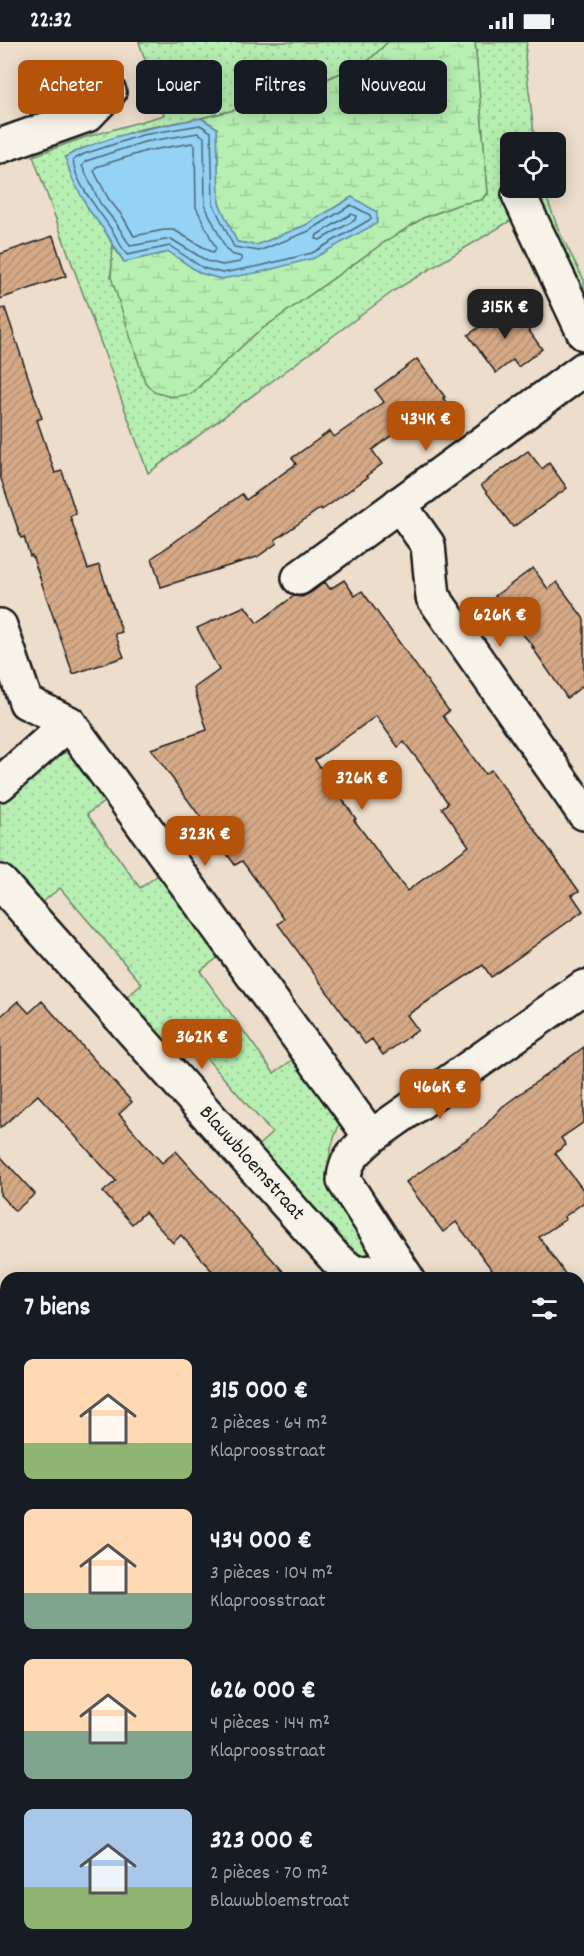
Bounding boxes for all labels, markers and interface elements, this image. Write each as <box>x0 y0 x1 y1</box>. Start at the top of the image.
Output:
text: 22:32 <box>30 6 72 37</box>
chip: Acheter <box>18 60 124 114</box>
chip: Louer <box>136 60 222 114</box>
chip: Filtres <box>234 60 327 114</box>
chip: Nouveau <box>339 60 447 114</box>
map controls <box>500 132 566 198</box>
button: locate <box>500 132 566 198</box>
pin: 315K € <box>456 289 554 340</box>
text: 315K € <box>481 294 529 322</box>
pin: 434K € <box>377 401 475 452</box>
text: 434K € <box>401 406 451 434</box>
pin: 626K € <box>451 597 549 648</box>
text: 626K € <box>473 602 527 630</box>
pin: 326K € <box>313 760 411 811</box>
text: 326K € <box>336 765 388 793</box>
pin: 323K € <box>156 816 254 867</box>
text: 323K € <box>179 821 231 849</box>
pin: 362K € <box>153 1019 251 1070</box>
text: 362K € <box>176 1024 228 1052</box>
pin: 466K € <box>391 1069 489 1120</box>
text: 466K € <box>414 1074 466 1102</box>
street label: Blauwbloemstraat <box>191 1100 311 1229</box>
text: 7 biens <box>24 1290 90 1327</box>
icon: filters <box>528 1292 561 1325</box>
text: 315 000 € <box>210 1373 308 1410</box>
icon: home <box>72 1383 144 1455</box>
text: 2 pièces · 64 m² <box>210 1410 328 1438</box>
text: Klaproosstraat <box>210 1438 326 1466</box>
text: 434 000 € <box>210 1523 312 1560</box>
icon: home <box>72 1533 144 1605</box>
text: 3 pièces · 104 m² <box>210 1560 333 1588</box>
text: Klaproosstraat <box>210 1588 326 1616</box>
text: 626 000 € <box>210 1673 316 1710</box>
icon: home <box>72 1683 144 1755</box>
text: 4 pièces · 144 m² <box>210 1710 330 1738</box>
text: Klaproosstraat <box>210 1738 326 1766</box>
text: 323 000 € <box>210 1823 313 1860</box>
icon: home <box>72 1833 144 1905</box>
text: 2 pièces · 70 m² <box>210 1860 328 1888</box>
text: Blauwbloemstraat <box>210 1888 349 1916</box>

